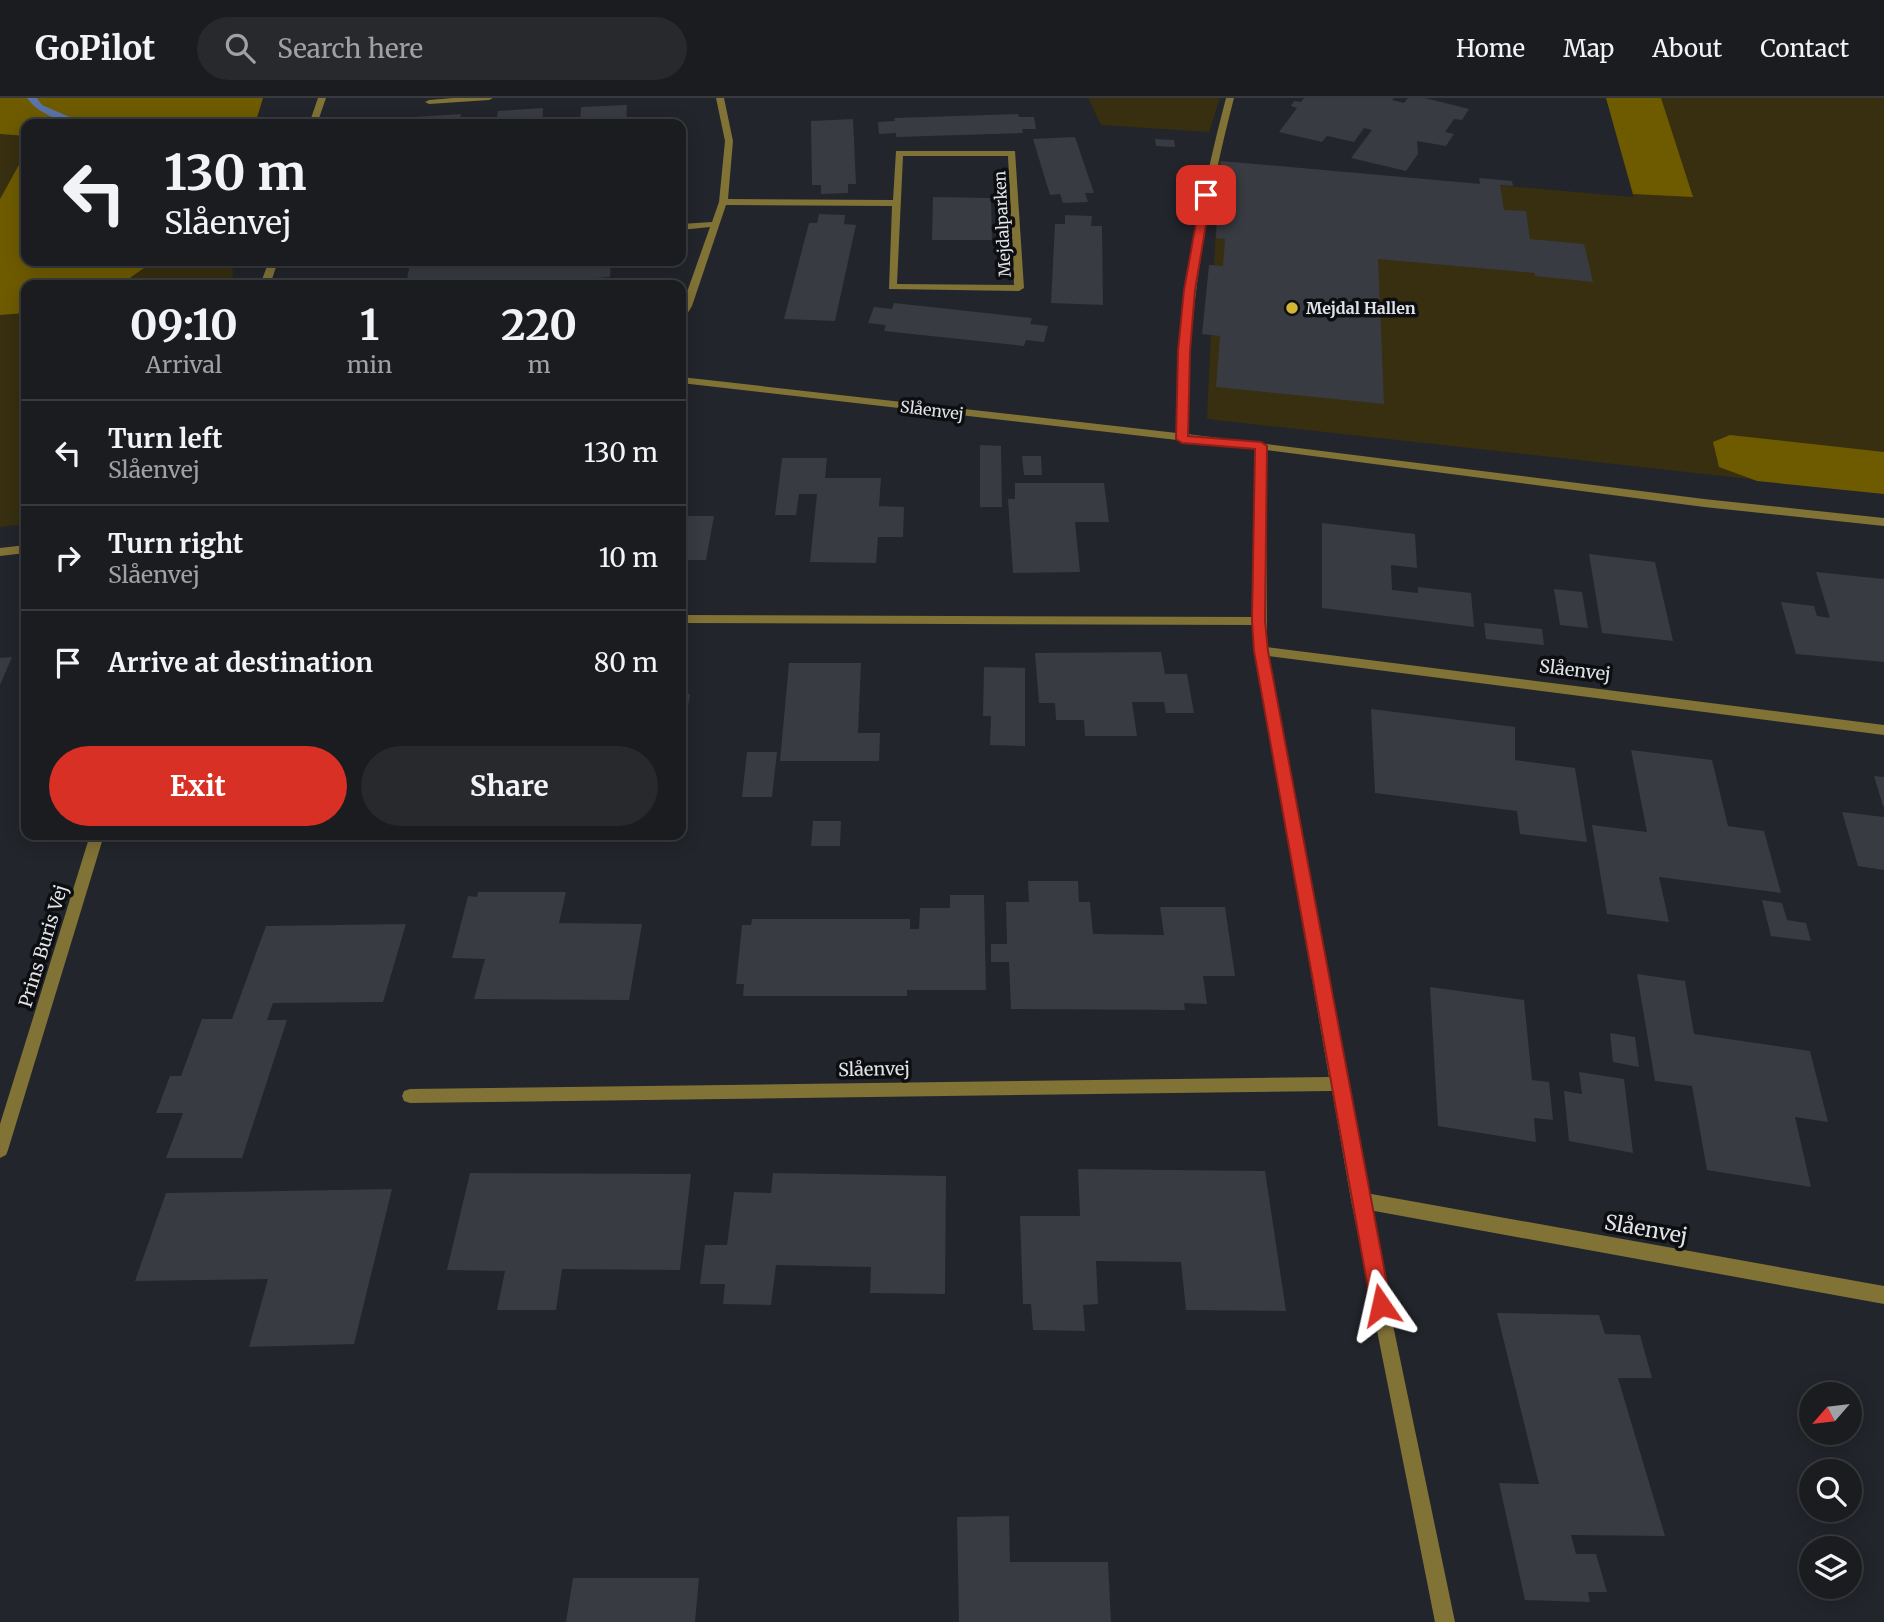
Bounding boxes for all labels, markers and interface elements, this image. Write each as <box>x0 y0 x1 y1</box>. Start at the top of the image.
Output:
search box <box>197 17 687 80</box>
text: GoPilot <box>35 28 155 69</box>
icon: search <box>221 29 259 67</box>
text: Search here <box>277 32 423 65</box>
text: Home <box>1456 33 1525 64</box>
text: Map <box>1563 33 1614 64</box>
text: About <box>1652 33 1722 64</box>
text: Contact <box>1760 33 1849 64</box>
text: 130 m <box>164 142 307 203</box>
icon: left <box>49 147 140 238</box>
pin <box>1176 165 1236 225</box>
street label: Mejdalparken <box>989 170 1015 278</box>
icon: arrive <box>1187 176 1225 214</box>
text: Slåenvej <box>164 203 292 243</box>
place label: Mejdal Hallen <box>1306 298 1416 318</box>
text: 09:10 <box>130 299 238 351</box>
text: 1 <box>360 299 379 351</box>
text: 220 <box>501 299 577 351</box>
marker: Mejdal Hallen <box>1284 300 1300 316</box>
text: Arrival <box>145 350 222 379</box>
text: min <box>347 350 392 379</box>
text: m <box>528 350 550 379</box>
street label: Slåenvej <box>899 396 965 424</box>
text: Turn left <box>108 422 222 455</box>
icon: left <box>49 434 87 472</box>
text: 130 m <box>584 436 658 469</box>
text: Slåenvej <box>108 455 200 484</box>
text: Turn right <box>108 527 243 560</box>
icon: right <box>49 539 87 577</box>
text: 10 m <box>599 541 658 574</box>
text: Slåenvej <box>108 560 200 589</box>
icon: arrive <box>49 644 87 682</box>
text: Arrive at destination <box>108 646 373 679</box>
text: 80 m <box>594 646 658 679</box>
street label: Slåenvej <box>1538 654 1612 686</box>
button: Exit <box>49 746 347 826</box>
button: Share <box>361 746 658 826</box>
street label: Prins Buris Vej <box>13 882 73 1010</box>
street label: Slåenvej <box>838 1057 910 1081</box>
street label: Slåenvej <box>1602 1208 1690 1250</box>
position arrow <box>1344 1268 1418 1342</box>
north arrow <box>1799 1382 1862 1446</box>
map controls <box>1799 1382 1862 1599</box>
button: search <box>1799 1459 1862 1522</box>
button: layers <box>1799 1536 1862 1599</box>

